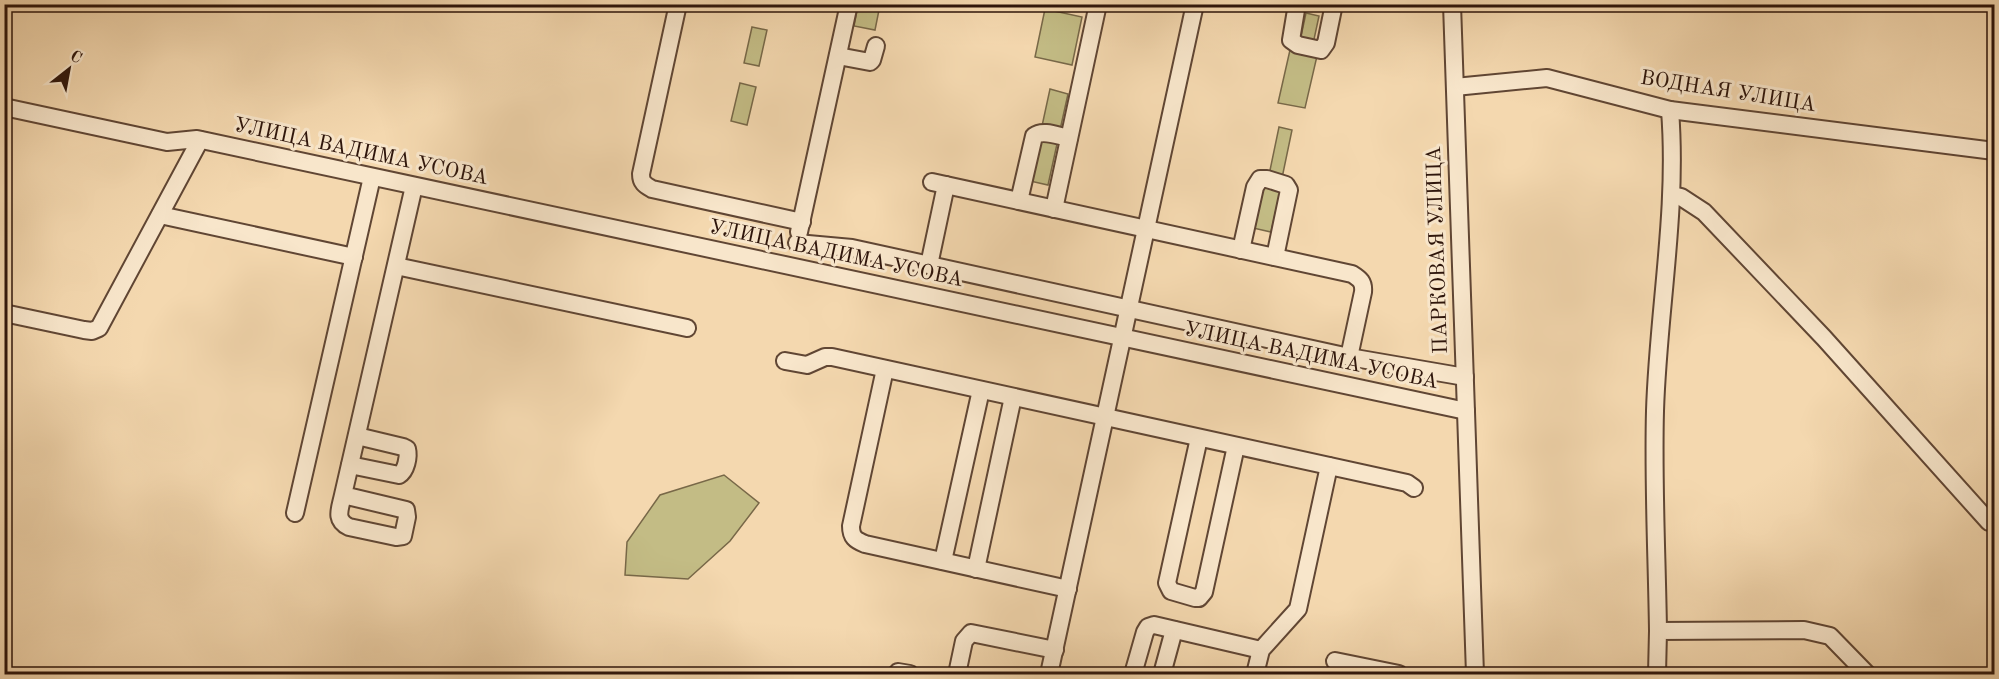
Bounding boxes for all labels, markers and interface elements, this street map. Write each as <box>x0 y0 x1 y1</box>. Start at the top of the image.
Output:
north arrow <box>39 39 99 99</box>
text: С <box>67 48 84 67</box>
street label: ВОДНАЯ УЛИЦА <box>1639 68 1817 116</box>
street label: УЛИЦА ВАДИМА УСОВА <box>232 115 490 189</box>
street label: ПАРКОВАЯ УЛИЦА <box>1424 146 1452 354</box>
street label: УЛИЦА ВАДИМА УСОВА <box>707 217 965 291</box>
street label: УЛИЦА ВАДИМА УСОВА <box>1182 319 1440 393</box>

